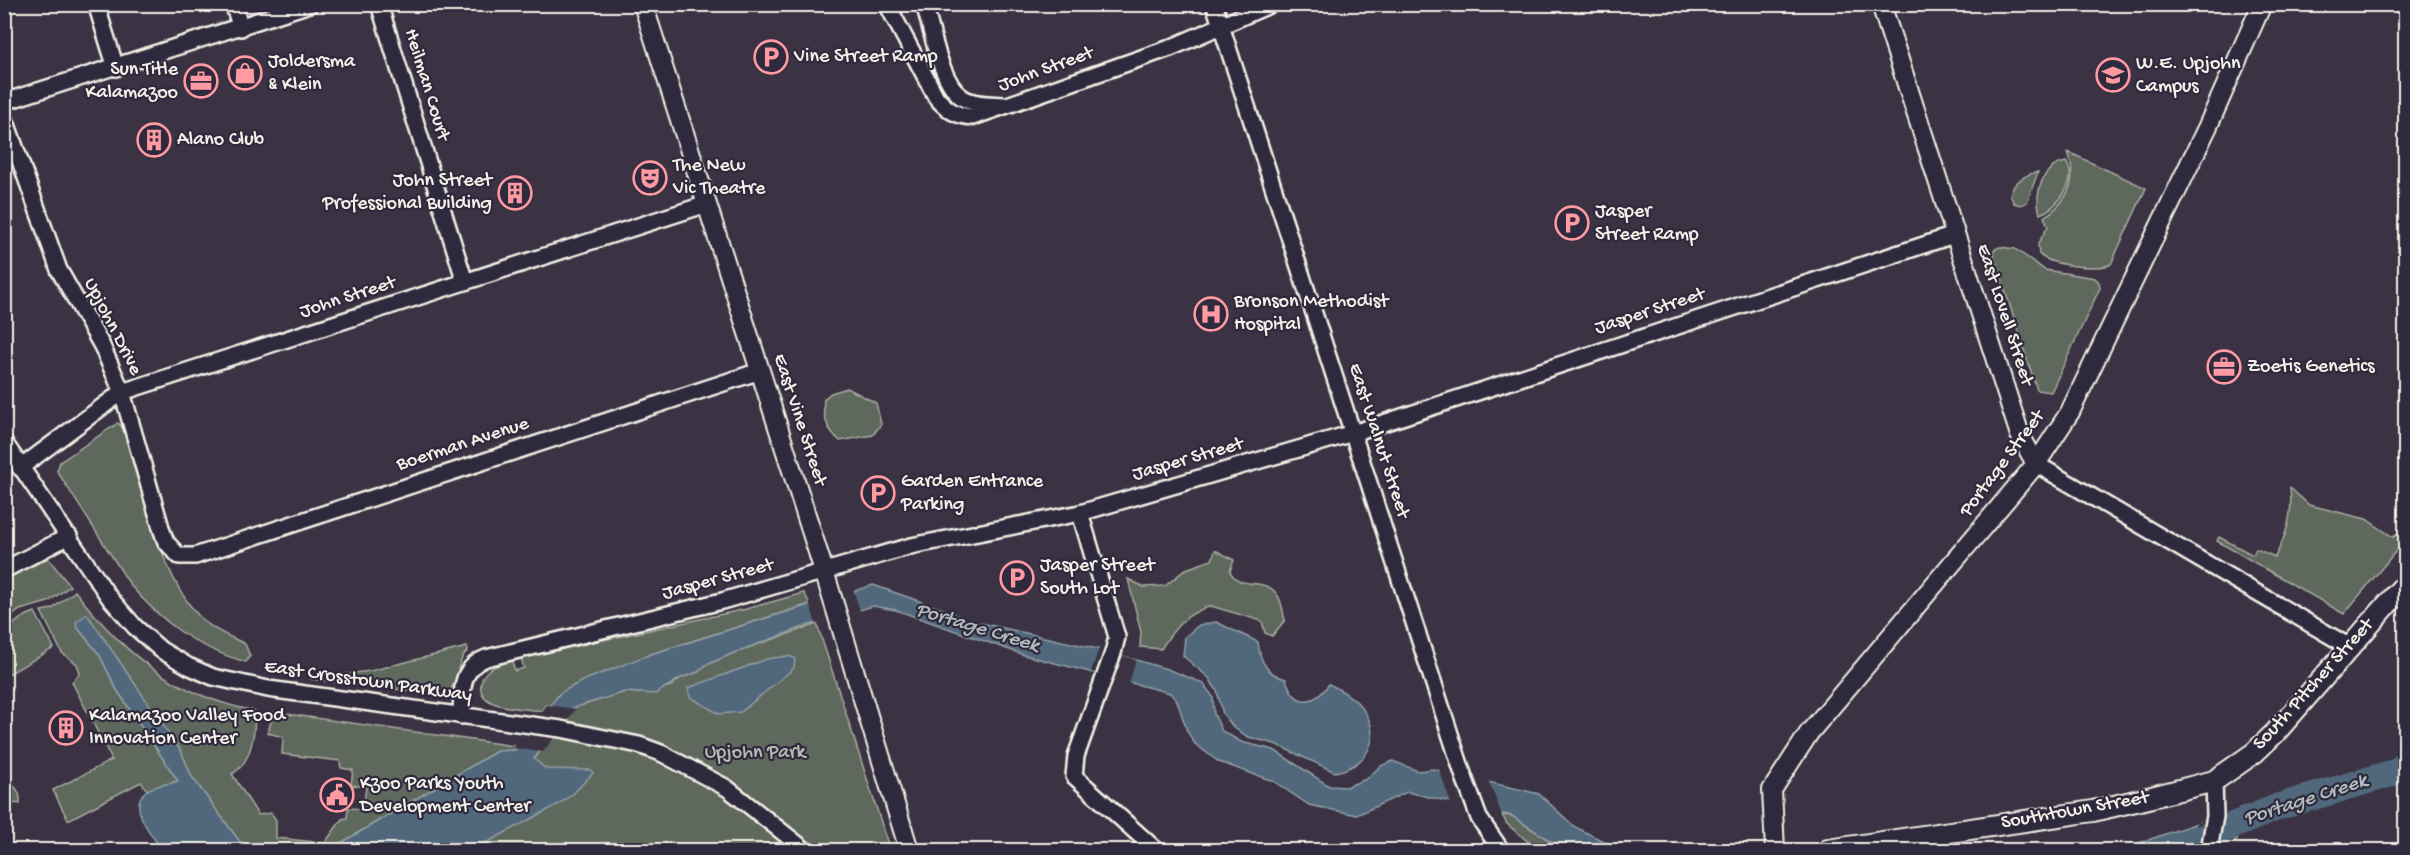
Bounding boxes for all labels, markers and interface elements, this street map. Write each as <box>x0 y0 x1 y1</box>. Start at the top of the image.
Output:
street label: Heilman Court <box>398 26 454 146</box>
parking icon: Vine Street Ramp <box>753 39 789 75</box>
street label: John Street <box>995 42 1098 98</box>
place label: Vine Street Ramp <box>793 46 938 69</box>
place label: Joldersma & Klein <box>268 51 356 97</box>
place label: W.E. Upjohn Campus <box>2136 53 2241 99</box>
shop icon: Joldersma & Klein <box>227 55 263 91</box>
school or university icon: W.E. Upjohn Campus <box>2095 57 2131 93</box>
place label: Sun Title Kalamazoo <box>85 59 179 105</box>
office icon: Sun Title Kalamazoo <box>183 63 219 99</box>
building icon: Alano Club <box>136 122 172 158</box>
place label: Alano Club <box>177 129 265 152</box>
place label: The New Vic Theatre <box>672 155 766 201</box>
theatre icon: The New Vic Theatre <box>632 160 668 196</box>
place label: John Street Professional Building <box>322 170 494 216</box>
building icon: John Street Professional Building <box>497 175 533 211</box>
place label: Jasper Street Ramp <box>1595 201 1699 247</box>
parking icon: Jasper Street Ramp <box>1554 205 1590 241</box>
street label: East Lovell Street <box>1970 241 2038 390</box>
street label: John Street <box>297 271 401 324</box>
street label: Upjohn Drive <box>78 274 147 380</box>
street label: Jasper Street <box>1592 283 1710 341</box>
place label: Bronson Methodist Hospital <box>1233 291 1390 337</box>
hospital icon: Bronson Methodist Hospital <box>1193 296 1229 332</box>
office icon: Zoetis Genetics <box>2206 349 2242 385</box>
street label: East Vine Street <box>767 351 832 491</box>
place label: Zoetis Genetics <box>2247 356 2375 379</box>
street label: East Walnut Street <box>1342 361 1414 523</box>
street label: Portage Street <box>1955 405 2052 523</box>
street label: Boerman Avenue <box>393 413 533 478</box>
street label: Jasper Street <box>1130 433 1248 487</box>
place label: Garden Entrance Parking <box>900 471 1044 517</box>
parking icon: Garden Entrance Parking <box>860 475 896 511</box>
street label: Jasper Street <box>660 554 778 606</box>
place label: Jasper Street South Lot <box>1040 555 1156 601</box>
parking icon: Jasper Street South Lot <box>999 560 1035 596</box>
water label: Portage Creek <box>912 598 1044 660</box>
street label: South Pitcher Street <box>2249 613 2380 756</box>
street label: East Crosstown Parkway <box>263 656 474 708</box>
place label: Kalamazoo Valley Food Innovation Center <box>89 705 287 751</box>
building icon: Kalamazoo Valley Food Innovation Center <box>48 710 84 746</box>
park label: Upjohn Park <box>705 742 807 765</box>
water label: Portage Creek <box>2241 769 2373 833</box>
place label: Kzoo Parks Youth Development Center <box>358 773 532 819</box>
public building icon: Kzoo Parks Youth Development Center <box>319 777 355 813</box>
street label: Southtown Street <box>1999 786 2152 835</box>

